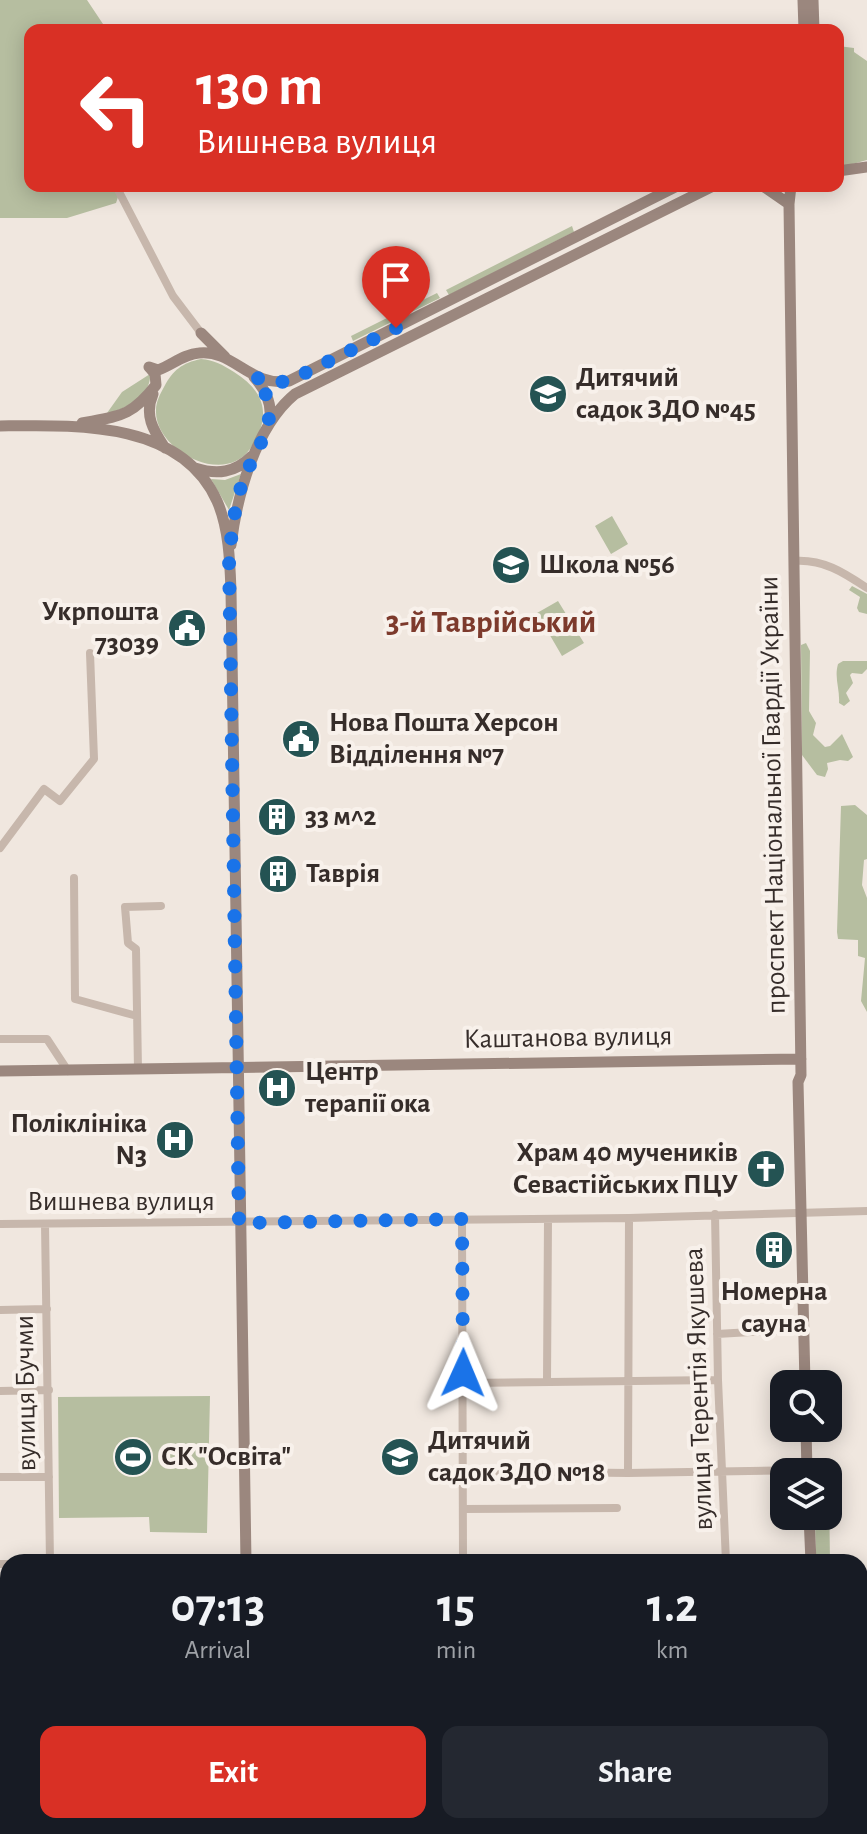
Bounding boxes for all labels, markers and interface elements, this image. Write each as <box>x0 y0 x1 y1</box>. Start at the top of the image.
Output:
icon: left <box>64 56 168 160</box>
text: 130 m <box>196 59 323 115</box>
text: Вишнева вулиця <box>196 124 437 160</box>
pin <box>362 246 430 328</box>
icon: arrive <box>374 258 418 302</box>
place label: Дитячий садок ЗДО №45 <box>576 364 756 424</box>
school or university icon: Дитячий садок ЗДО №45 <box>527 373 569 415</box>
school or university icon: Школа №56 <box>490 544 532 586</box>
place label: Школа №56 <box>539 551 675 579</box>
street label: проспект Національної Гвардії України <box>755 576 791 1014</box>
place label: Укрпошта 73039 <box>42 598 159 658</box>
district label: 3-й Таврійський <box>386 606 596 638</box>
public building icon: Укрпошта 73039 <box>166 607 208 649</box>
place label: Нова Пошта Херсон Відділення №7 <box>329 709 559 769</box>
public building icon: Нова Пошта Херсон Відділення №7 <box>280 718 322 760</box>
building icon: 33 м^2 <box>256 796 298 838</box>
place label: 33 м^2 <box>305 803 377 831</box>
building icon: Таврія <box>257 853 299 895</box>
place label: Таврія <box>306 860 380 888</box>
street label: Каштанова вулиця <box>463 1022 673 1054</box>
place label: Центр терапії ока <box>304 1058 431 1118</box>
hospital icon: Центр терапії ока <box>256 1067 298 1109</box>
place label: Поліклініка N3 <box>10 1110 147 1170</box>
hospital icon: Поліклініка N3 <box>154 1119 196 1161</box>
place label: Храм 40 мучеників Севастійських ПЦУ <box>513 1139 739 1199</box>
church icon: Храм 40 мучеників Севастійських ПЦУ <box>745 1148 787 1190</box>
street label: Вишнева вулиця <box>27 1188 215 1216</box>
building icon: Номерна сауна <box>753 1229 795 1271</box>
street label: вулиця Терентія Якушева <box>680 1247 718 1531</box>
place label: Номерна сауна <box>721 1278 827 1338</box>
street label: вулиця Бучми <box>11 1314 41 1472</box>
position arrow <box>421 1331 505 1415</box>
map controls <box>770 1370 842 1530</box>
button: search <box>770 1370 842 1442</box>
place label: Дитячий садок ЗДО №18 <box>428 1427 606 1487</box>
sports icon: СК "Освіта" <box>112 1436 154 1478</box>
school or university icon: Дитячий садок ЗДО №18 <box>379 1436 421 1478</box>
place label: СК "Освіта" <box>161 1443 291 1471</box>
button: layers <box>770 1458 842 1530</box>
text: 07:13 <box>170 1583 265 1631</box>
text: 15 <box>437 1583 475 1631</box>
text: 1.2 <box>647 1583 698 1631</box>
text: Arrival <box>184 1637 251 1663</box>
text: min <box>436 1637 476 1663</box>
text: km <box>656 1637 688 1663</box>
button: Exit <box>40 1726 426 1818</box>
button: Share <box>442 1726 828 1818</box>

